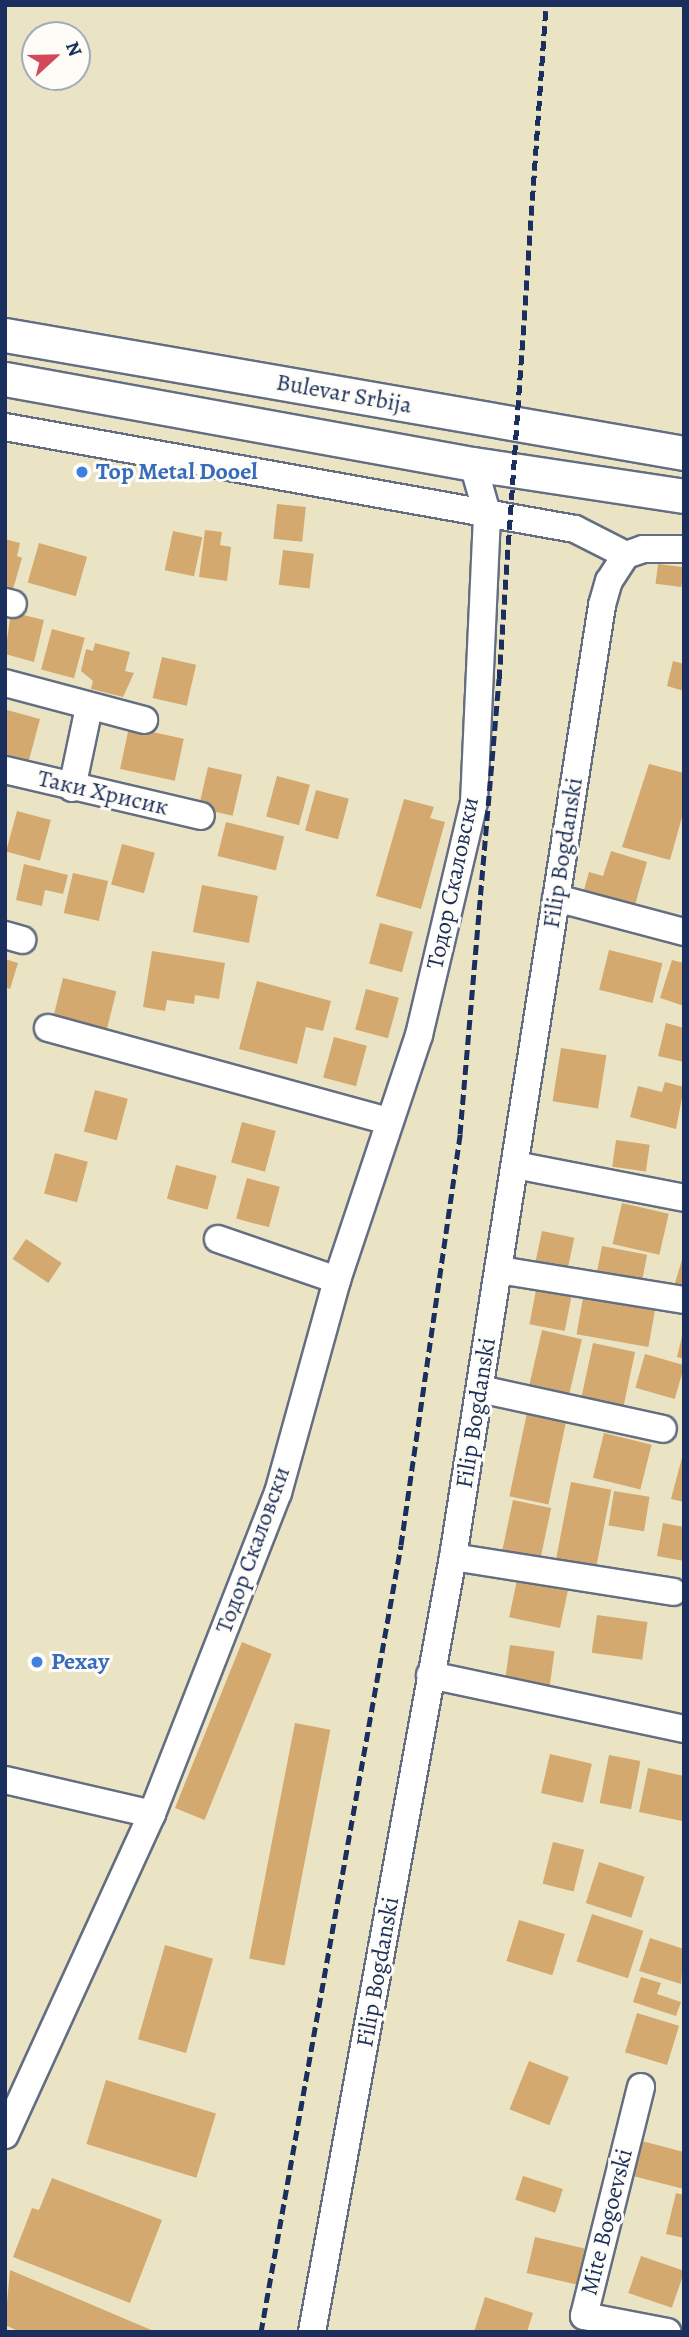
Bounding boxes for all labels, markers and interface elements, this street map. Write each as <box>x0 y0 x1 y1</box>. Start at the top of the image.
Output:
north arrow <box>21 21 91 91</box>
text: N <box>59 38 88 60</box>
street label: Bulevar Srbija <box>274 368 414 420</box>
place label: Top Metal Dooel <box>96 458 257 486</box>
marker: Top Metal Dooel <box>74 464 90 480</box>
street label: Таки Хрисик <box>35 764 171 822</box>
street label: Filip Bogdanski <box>537 776 589 930</box>
street label: Тодор Скаловски <box>421 794 485 972</box>
street label: Filip Bogdanski <box>450 1336 502 1490</box>
street label: Тодор Скаловски <box>210 1463 296 1637</box>
place label: Рехау <box>51 1648 110 1676</box>
marker: Рехау <box>29 1654 45 1670</box>
street label: Filip Bogdanski <box>351 1895 405 2049</box>
street label: Mite Bogoevski <box>575 2146 639 2298</box>

